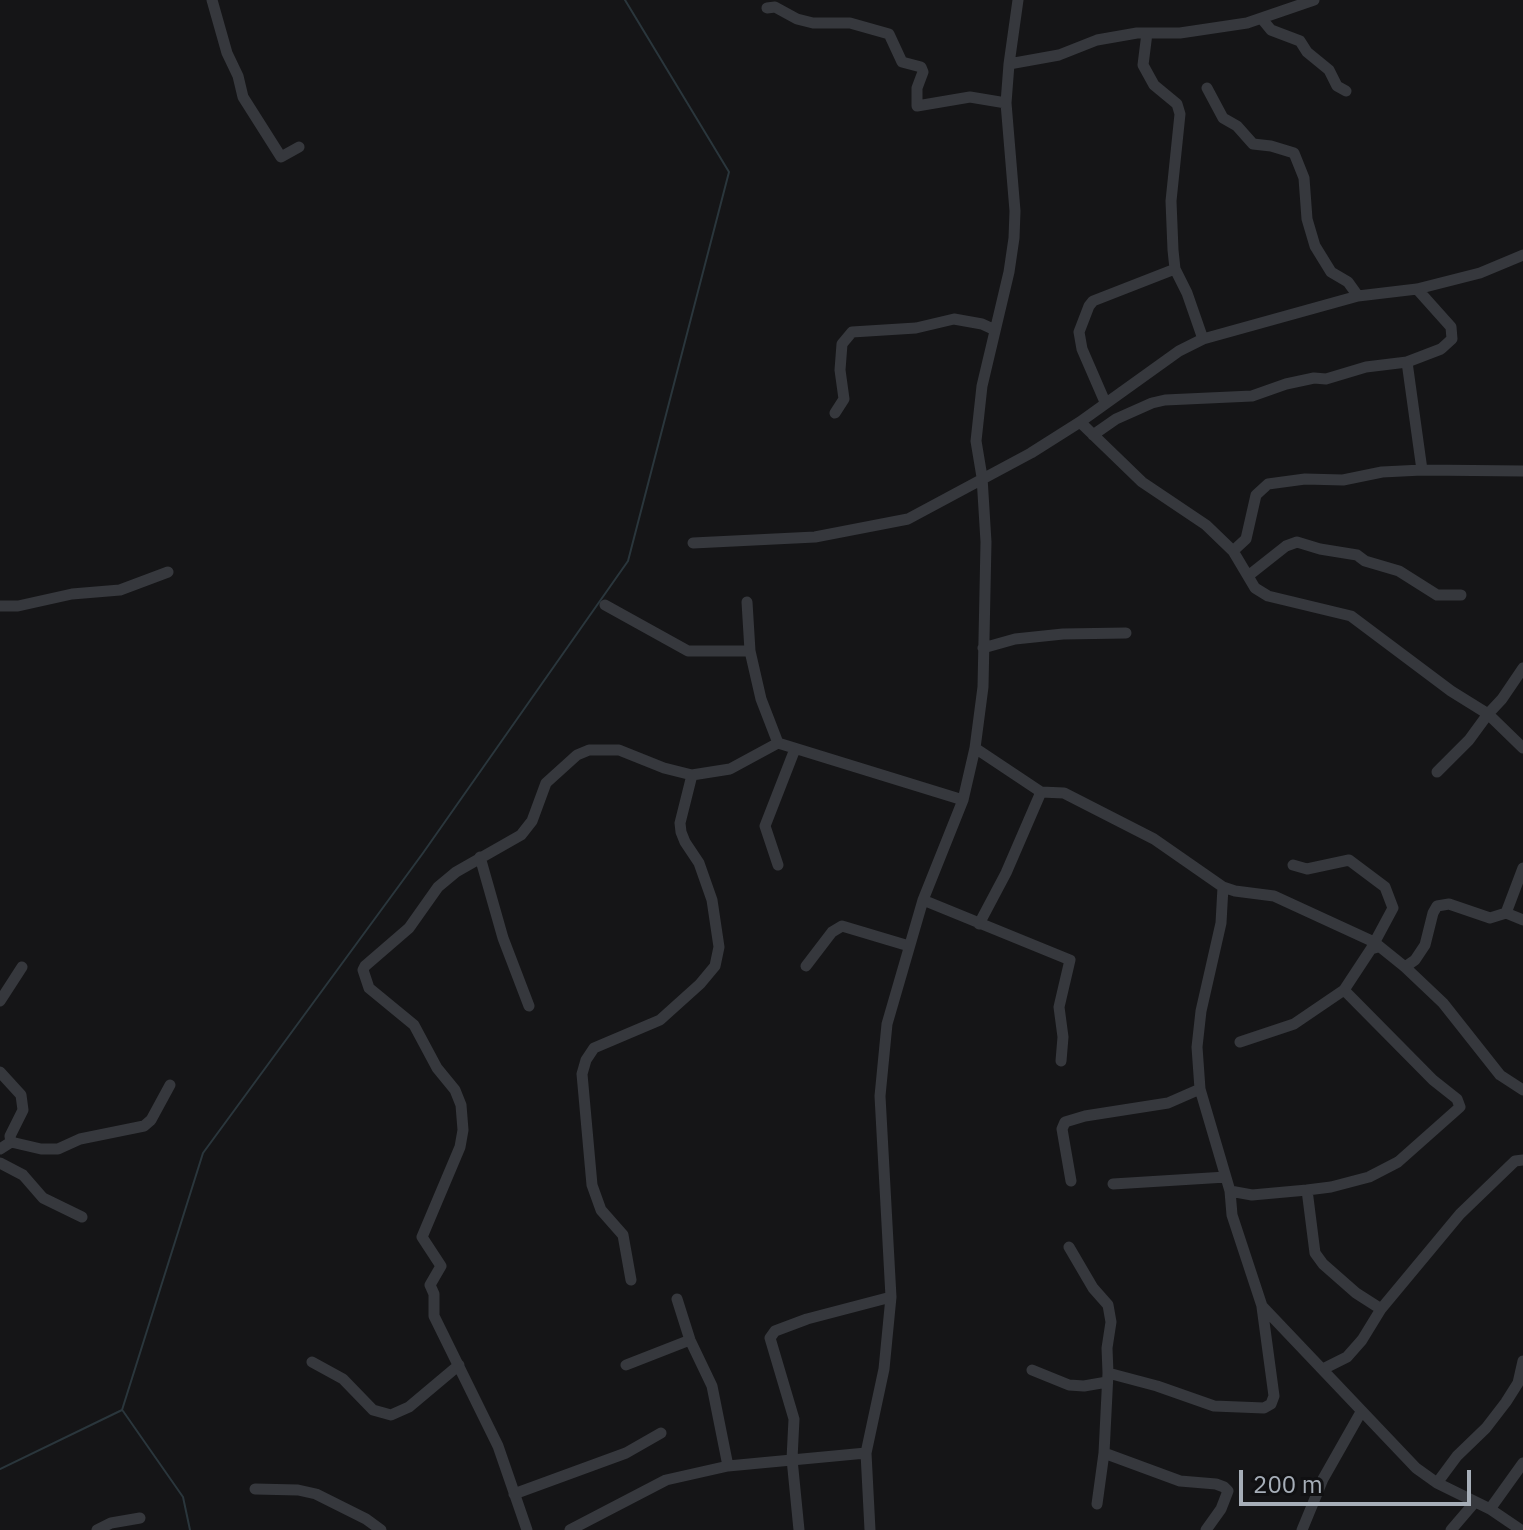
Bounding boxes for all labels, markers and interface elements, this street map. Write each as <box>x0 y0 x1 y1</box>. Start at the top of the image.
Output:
scale bar <box>1243 1454 1475 1504</box>
text: 200 m <box>1253 1468 1323 1500</box>

